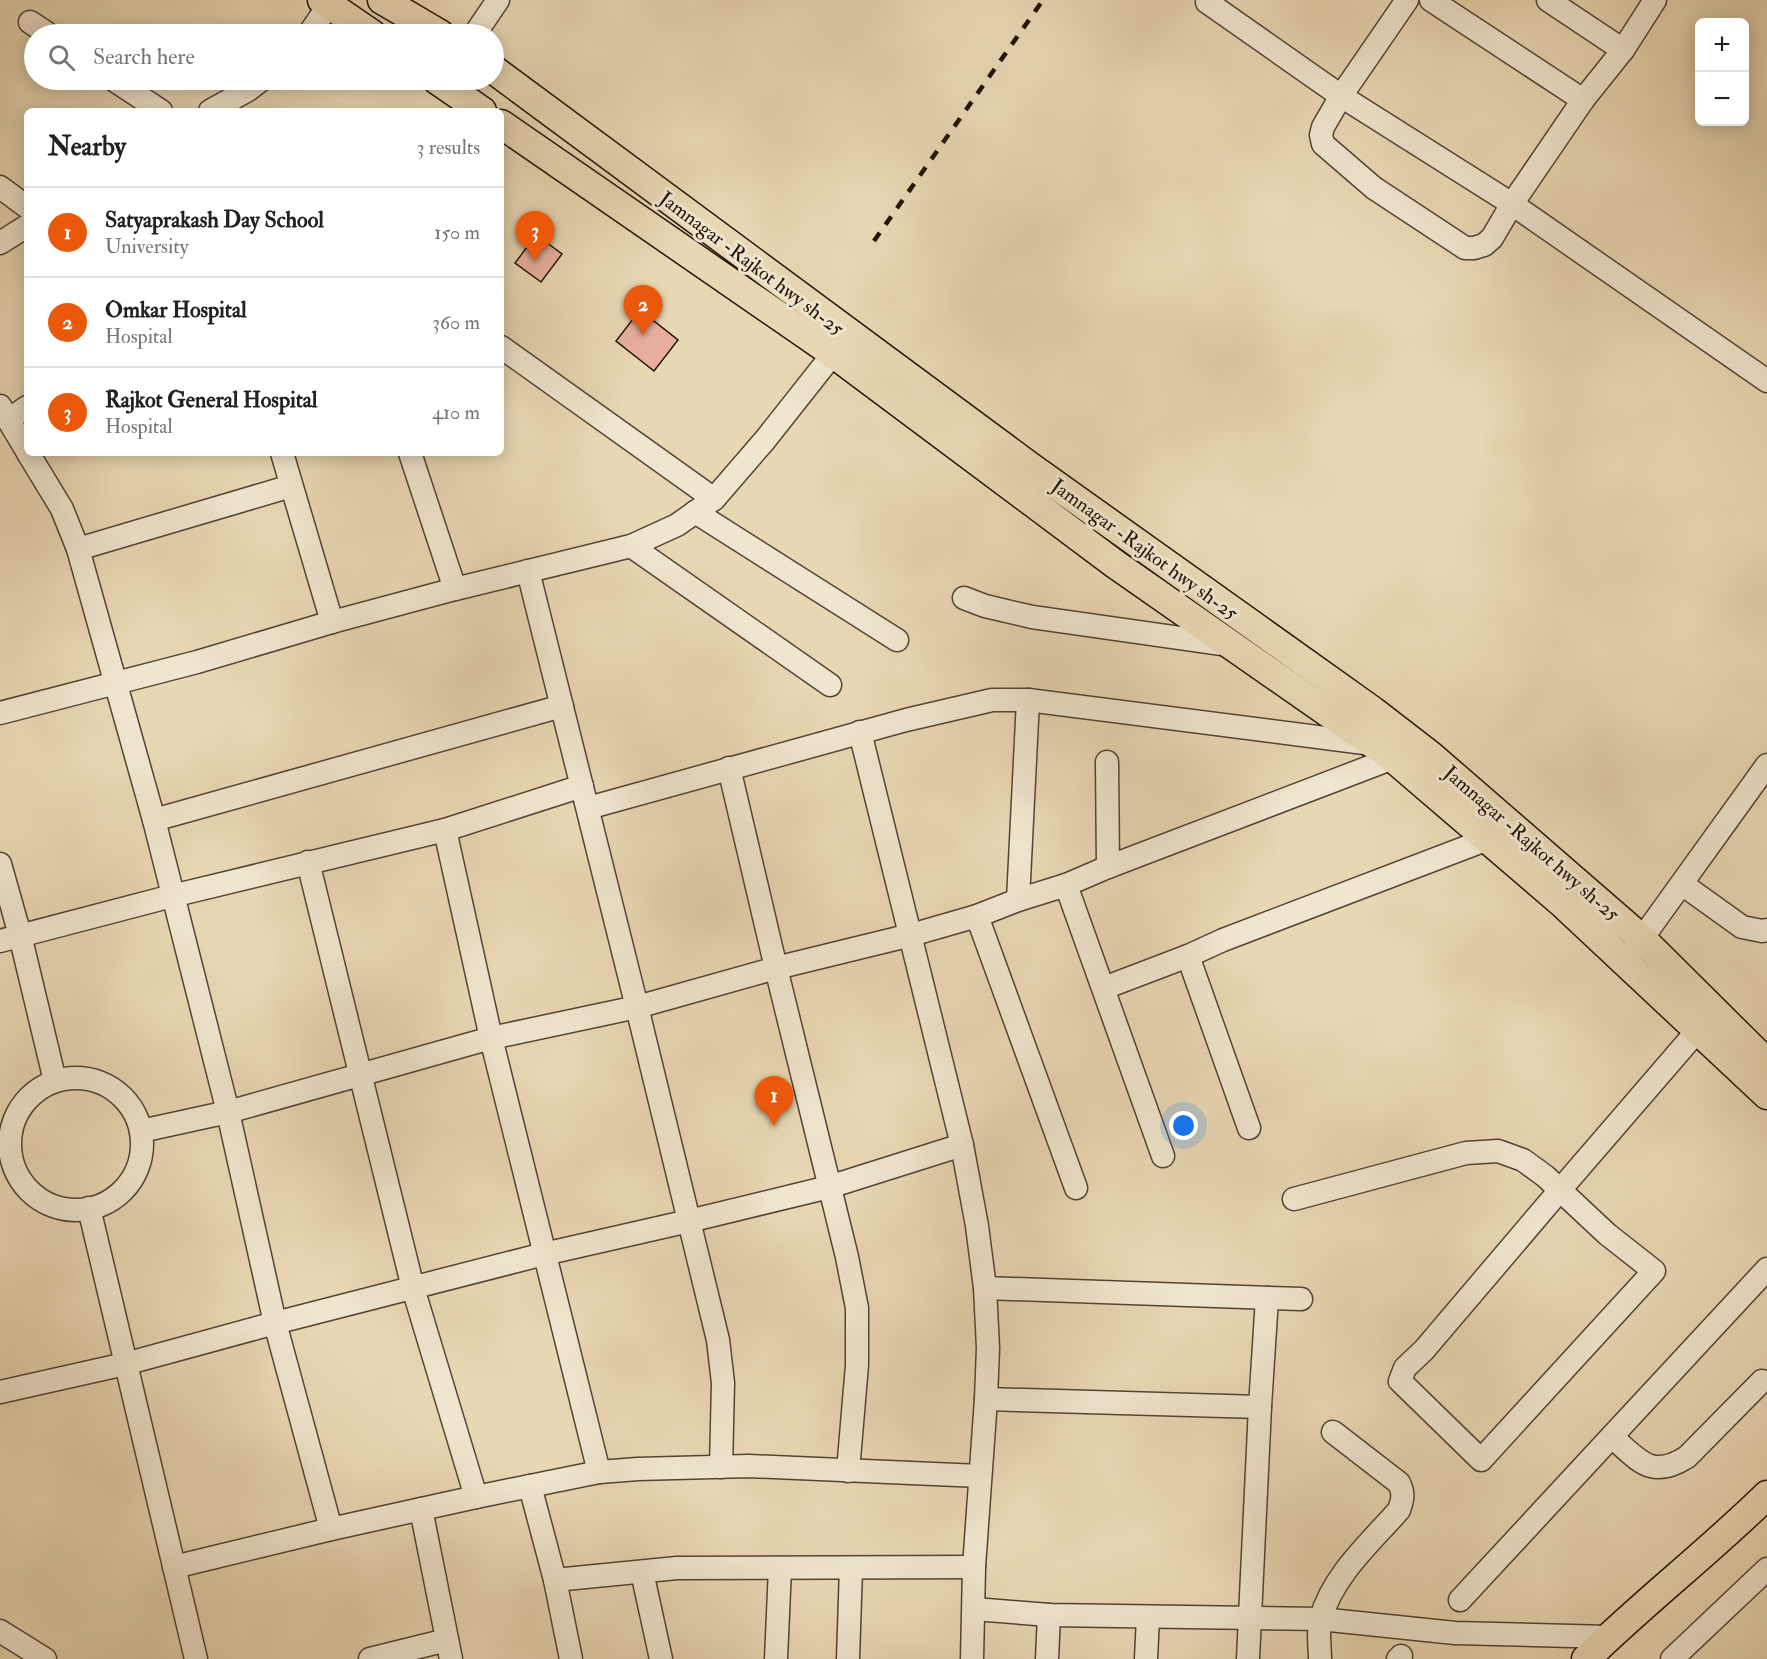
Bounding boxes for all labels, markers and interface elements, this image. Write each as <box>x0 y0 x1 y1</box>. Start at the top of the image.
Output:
map controls <box>1695 18 1749 126</box>
button: + <box>1695 18 1749 72</box>
search box <box>24 24 504 90</box>
icon: search <box>45 41 78 74</box>
text: Search here <box>93 43 195 71</box>
button: − <box>1695 72 1749 126</box>
text: Nearby <box>48 131 126 163</box>
text: 3 results <box>417 135 480 160</box>
street label: Jamnagar -Rajkot hwy sh-25 <box>654 185 849 341</box>
text: Satyaprakash Day School <box>105 206 324 234</box>
pin: 3 <box>516 212 554 261</box>
text: 1 <box>64 220 71 245</box>
text: 150 m <box>434 220 480 245</box>
text: University <box>105 234 188 259</box>
pin: 2 <box>624 286 662 335</box>
text: Omkar Hospital <box>105 296 247 324</box>
text: 2 <box>62 310 73 335</box>
text: 360 m <box>432 310 480 335</box>
text: Hospital <box>105 324 173 349</box>
text: Rajkot General Hospital <box>105 386 317 414</box>
text: 3 <box>64 400 71 425</box>
text: 410 m <box>432 400 480 425</box>
text: Hospital <box>105 414 173 439</box>
street label: Jamnagar -Rajkot hwy sh-25 <box>1046 473 1243 626</box>
street label: Jamnagar -Rajkot hwy sh-25 <box>1438 759 1625 927</box>
pin: 1 <box>754 1076 794 1126</box>
your location <box>1169 1111 1198 1140</box>

